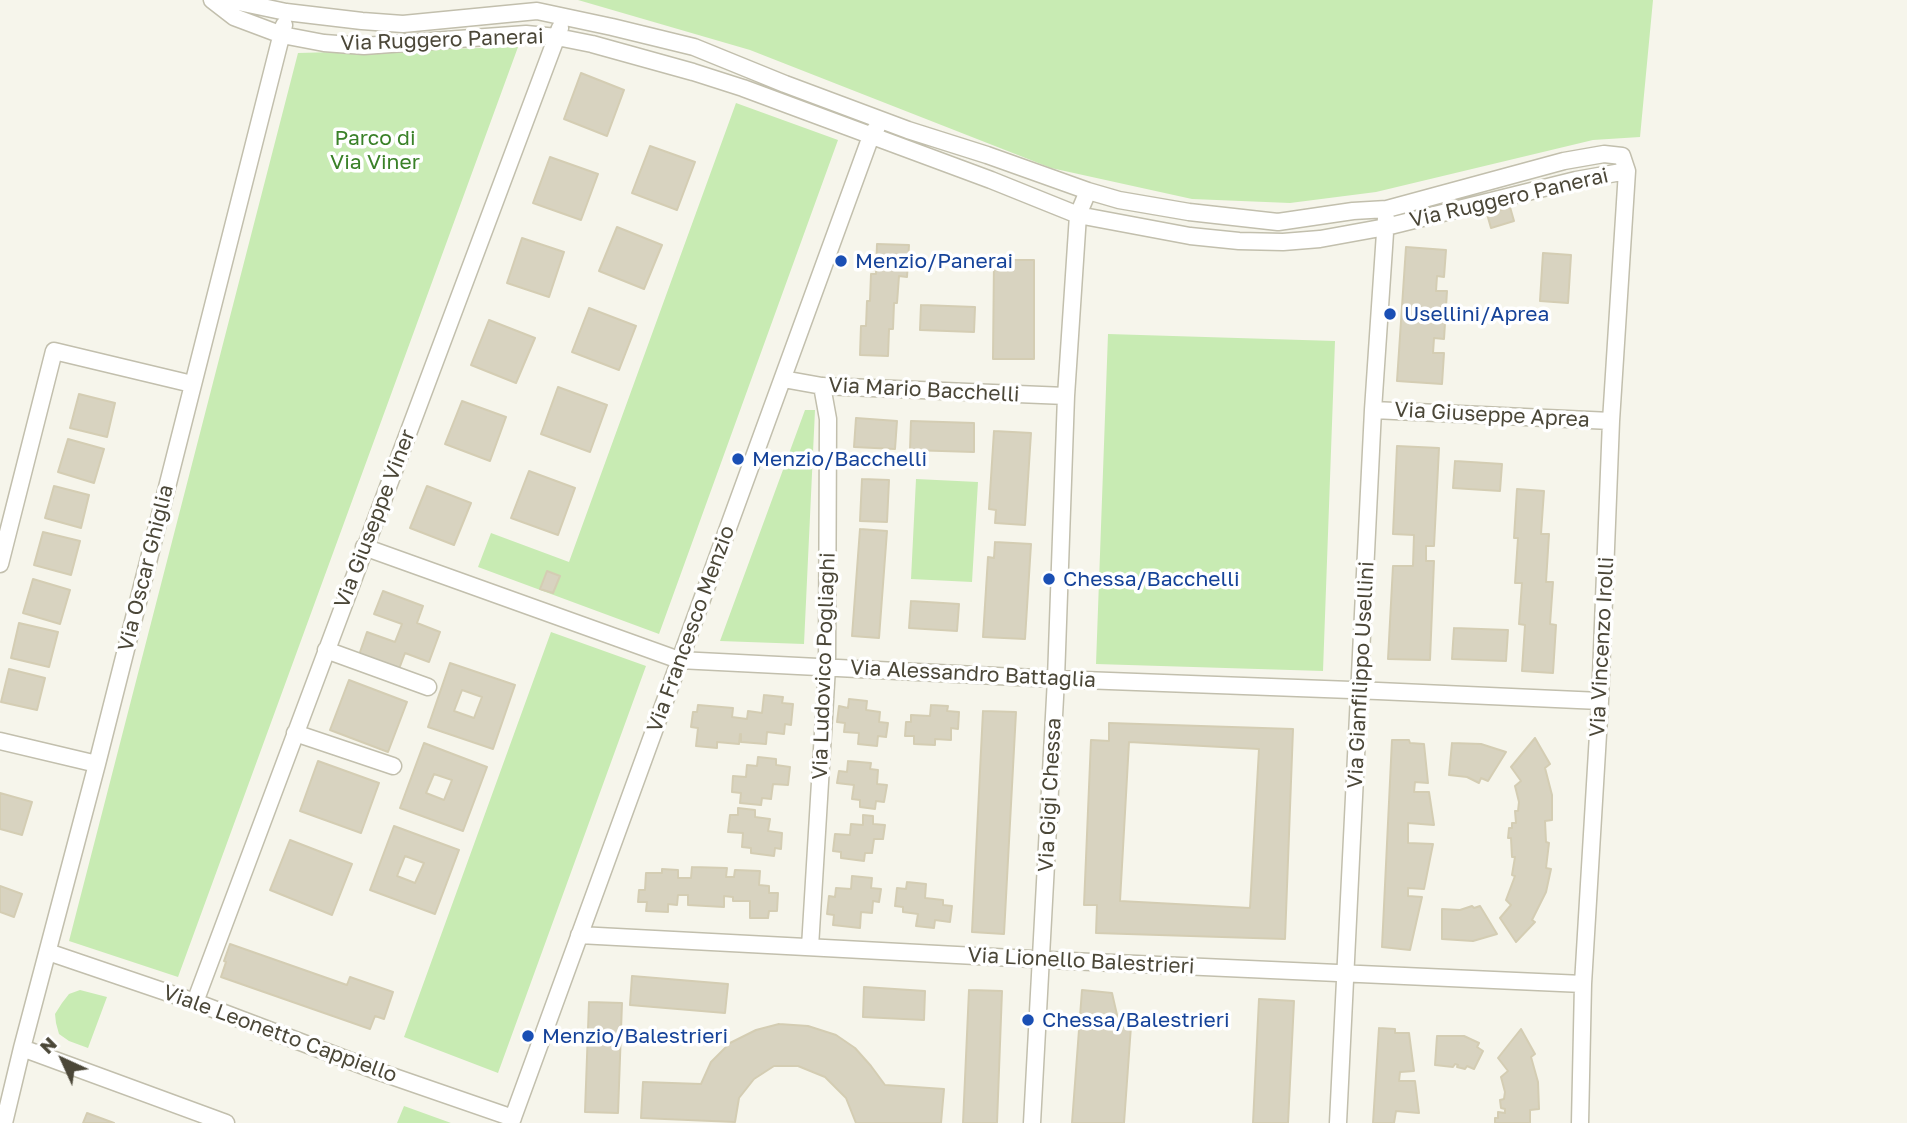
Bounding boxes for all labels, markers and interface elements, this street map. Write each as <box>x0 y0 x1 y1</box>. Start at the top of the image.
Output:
street label: Via Ruggero Panerai <box>340 24 544 56</box>
park label: Parco di Via Viner <box>330 125 420 175</box>
street label: Via Ruggero Panerai <box>1407 163 1611 233</box>
place label: Menzio/Panerai <box>855 248 1013 274</box>
marker: Menzio/Panerai <box>833 253 849 269</box>
place label: Usellini/Aprea <box>1404 301 1549 327</box>
marker: Usellini/Aprea <box>1382 306 1398 322</box>
street label: Via Mario Bacchelli <box>828 372 1020 408</box>
street label: Via Giuseppe Aprea <box>1394 397 1590 433</box>
street label: Via Giuseppe Viner <box>329 426 421 612</box>
place label: Menzio/Bacchelli <box>752 446 927 472</box>
marker: Menzio/Bacchelli <box>730 451 746 467</box>
street label: Via Oscar Ghiglia <box>113 482 179 654</box>
street label: Via Francesco Menzio <box>642 522 740 736</box>
street label: Via Ludovico Pogliaghi <box>807 552 841 780</box>
street label: Via Vincenzo Irolli <box>1585 556 1619 738</box>
street label: Via Gianfilippo Usellini <box>1342 561 1380 789</box>
place label: Chessa/Bacchelli <box>1063 566 1240 592</box>
marker: Chessa/Bacchelli <box>1041 571 1057 587</box>
street label: Via Alessandro Battaglia <box>849 655 1097 693</box>
street label: Via Gigi Chessa <box>1033 717 1067 873</box>
street label: Via Lionello Balestrieri <box>967 942 1195 980</box>
street label: Viale Leonetto Cappiello <box>160 980 400 1088</box>
place label: Chessa/Balestrieri <box>1042 1007 1230 1033</box>
marker: Chessa/Balestrieri <box>1020 1012 1036 1028</box>
place label: Menzio/Balestrieri <box>542 1023 728 1049</box>
north arrow <box>28 1025 98 1095</box>
marker: Menzio/Balestrieri <box>520 1028 536 1044</box>
text: N <box>35 1032 61 1058</box>

